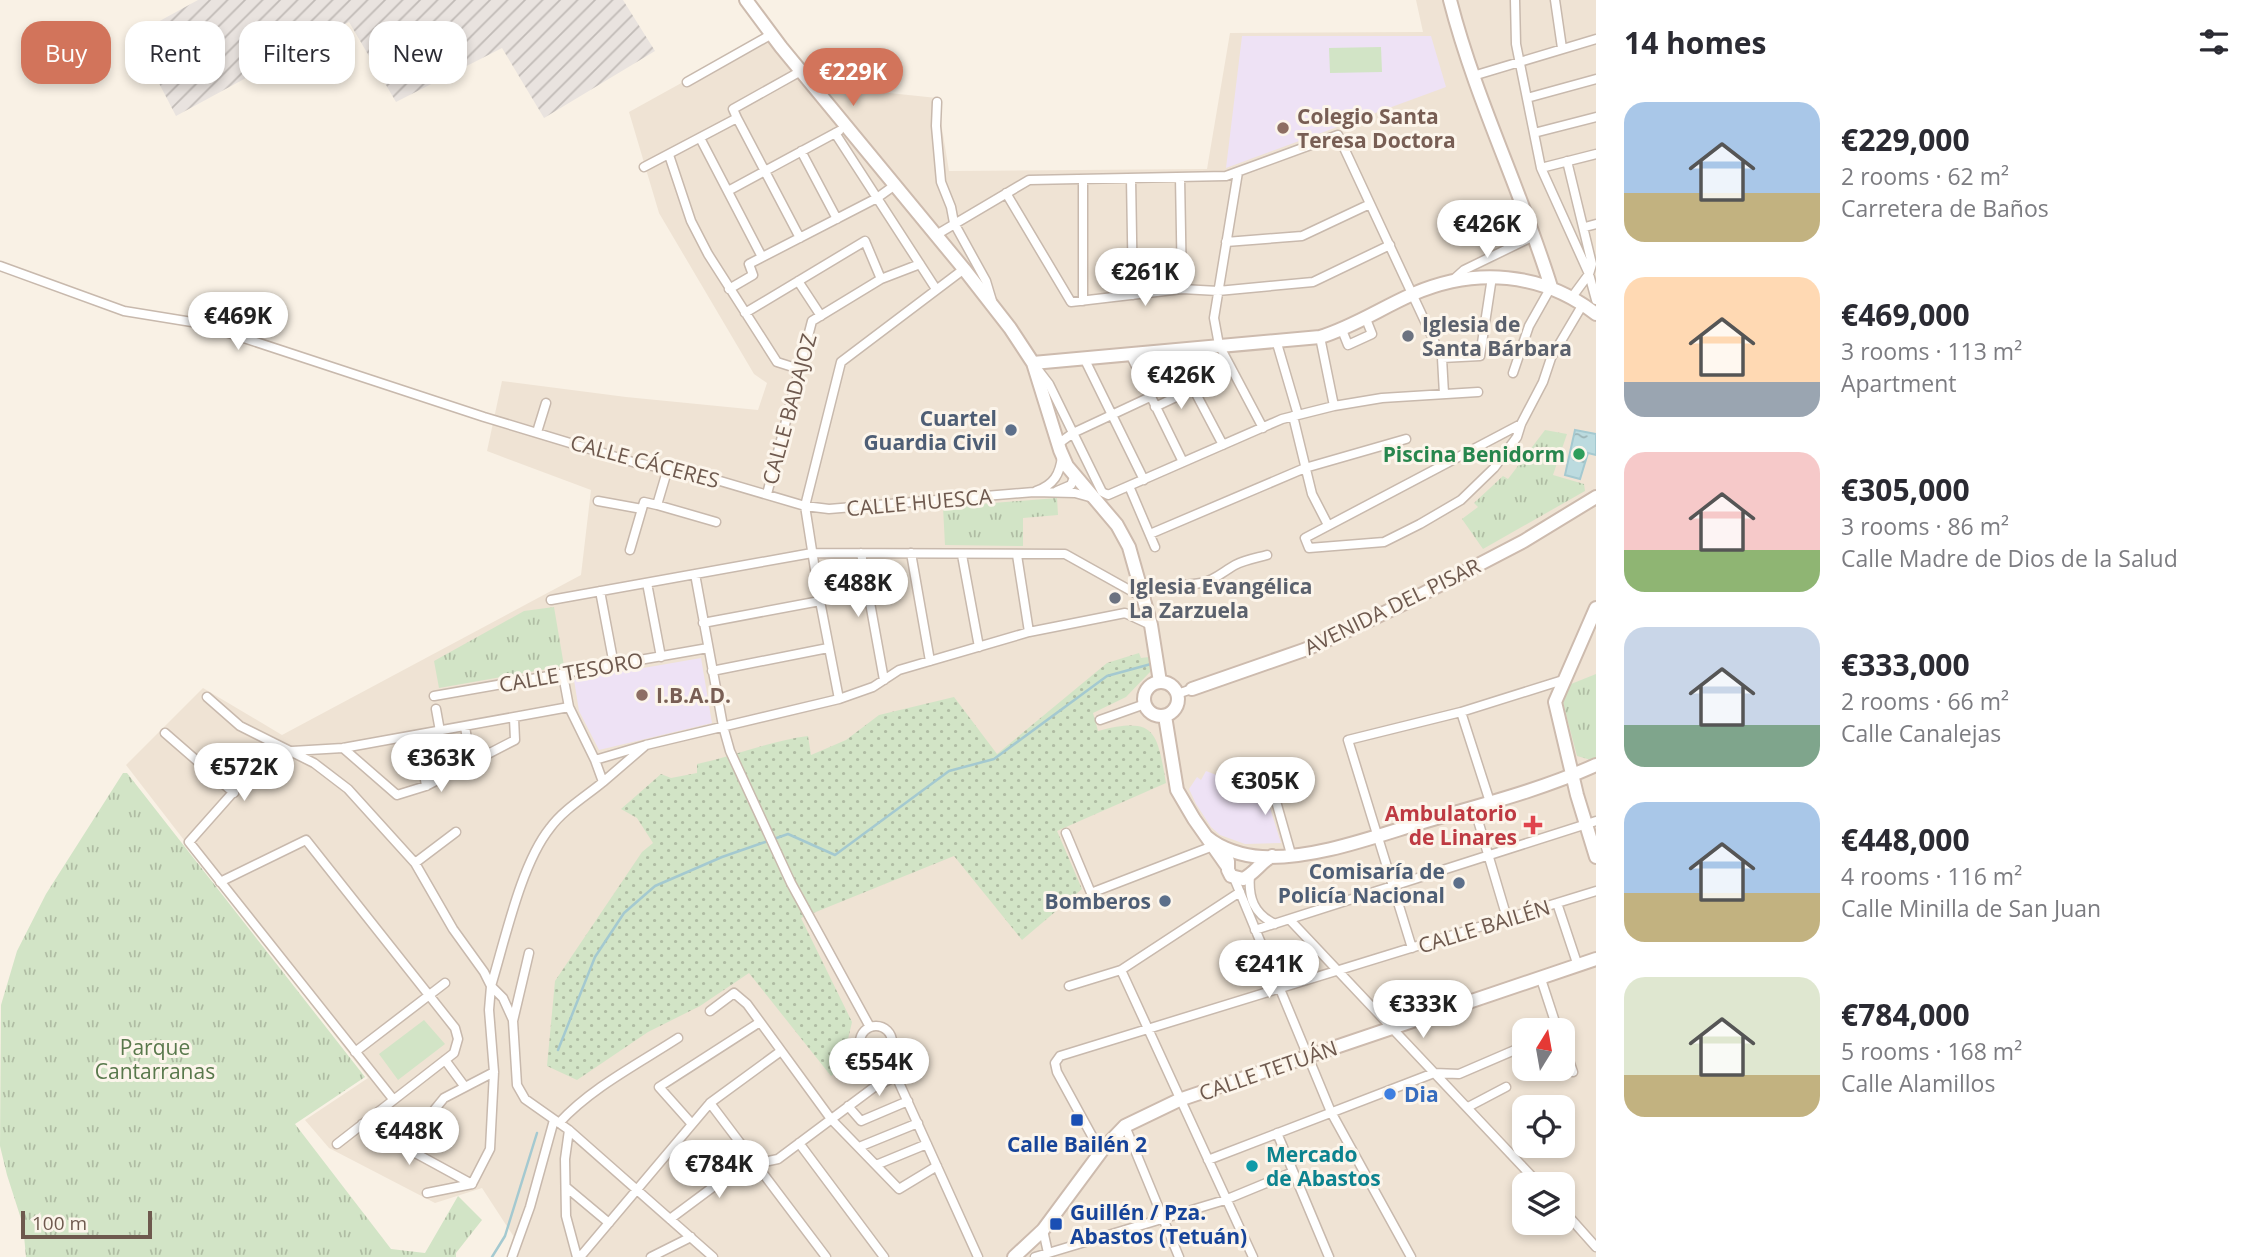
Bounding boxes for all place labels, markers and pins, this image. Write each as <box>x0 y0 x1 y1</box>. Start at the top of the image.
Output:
pin: €229K <box>804 48 902 108</box>
place label: Colegio Santa Teresa Doctora <box>1297 102 1456 154</box>
marker: Colegio Santa Teresa Doctora <box>1275 120 1291 136</box>
pin: €426K <box>1438 201 1536 260</box>
pin: €261K <box>1096 248 1194 308</box>
pin: €469K <box>189 292 287 352</box>
place label: Iglesia de Santa Bárbara <box>1422 310 1572 362</box>
marker: Iglesia de Santa Bárbara <box>1400 328 1416 344</box>
pin: €426K <box>1132 352 1230 411</box>
place label: Cuartel Guardia Civil <box>863 404 997 456</box>
marker: Cuartel Guardia Civil <box>1003 422 1019 438</box>
place label: Piscina Benidorm <box>1383 440 1565 468</box>
marker: Piscina Benidorm <box>1571 446 1587 462</box>
pin: €488K <box>809 560 907 619</box>
place label: Iglesia Evangélica La Zarzuela <box>1129 572 1312 624</box>
marker: Iglesia Evangélica La Zarzuela <box>1107 590 1123 606</box>
place label: I.B.A.D. <box>656 681 731 709</box>
marker: I.B.A.D. <box>634 687 650 703</box>
pin: €363K <box>392 734 490 794</box>
pin: €572K <box>195 744 293 803</box>
pin: €305K <box>1216 758 1314 817</box>
place label: Ambulatorio de Linares <box>1385 799 1517 851</box>
marker: Ambulatorio de Linares <box>1523 815 1543 835</box>
place label: Comisaría de Policía Nacional <box>1278 857 1445 909</box>
marker: Comisaría de Policía Nacional <box>1451 875 1467 891</box>
place label: Bomberos <box>1045 887 1151 915</box>
marker: Bomberos <box>1157 893 1173 909</box>
pin: €241K <box>1220 940 1318 1000</box>
pin: €333K <box>1374 981 1472 1040</box>
pin: €554K <box>830 1038 928 1098</box>
place label: Dia <box>1404 1080 1439 1108</box>
marker: Dia <box>1382 1086 1398 1102</box>
pin: €448K <box>360 1108 458 1167</box>
marker: Calle Bailén 2 <box>1069 1112 1085 1128</box>
place label: Calle Bailén 2 <box>1007 1130 1147 1158</box>
pin: €784K <box>670 1140 768 1200</box>
place label: Mercado de Abastos <box>1266 1140 1381 1192</box>
marker: Mercado de Abastos <box>1244 1158 1260 1174</box>
place label: Guillén / Pza. Abastos (Tetuán) <box>1070 1198 1247 1250</box>
marker: Guillén / Pza. Abastos (Tetuán) <box>1048 1216 1064 1232</box>

